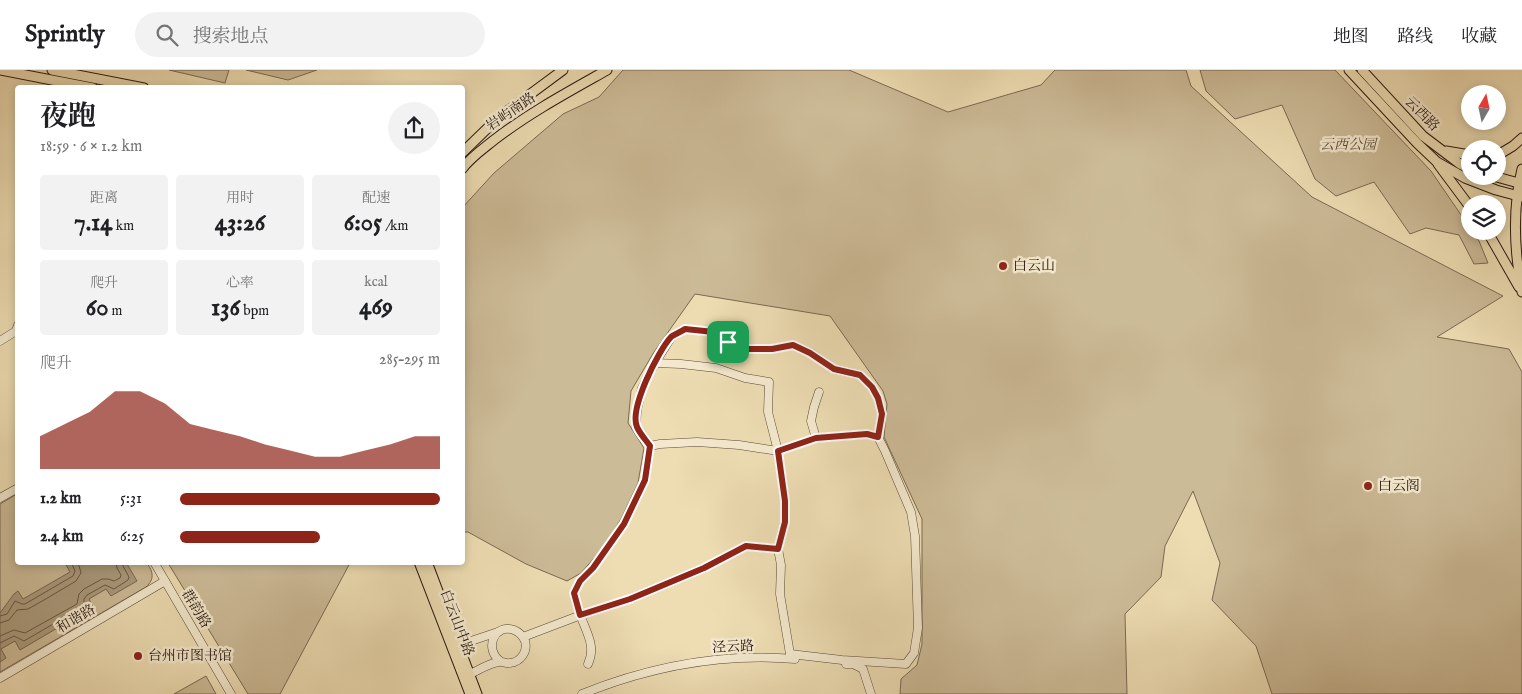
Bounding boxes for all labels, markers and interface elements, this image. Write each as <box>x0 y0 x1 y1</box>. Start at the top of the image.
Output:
search box <box>135 12 485 57</box>
text: Sprintly <box>25 19 105 50</box>
icon: search <box>153 21 181 49</box>
text: 搜索地点 <box>193 25 269 49</box>
text: 地图 <box>1333 26 1369 49</box>
text: 路线 <box>1397 26 1433 49</box>
text: 收藏 <box>1461 26 1497 49</box>
north arrow <box>1461 85 1506 130</box>
map controls <box>1461 85 1506 240</box>
street label: 岩屿南路 <box>483 89 539 135</box>
street label: 云西路 <box>1401 93 1443 135</box>
text: 夜跑 <box>40 100 96 135</box>
button: share <box>388 102 440 154</box>
park label: 云西公园 <box>1320 136 1378 154</box>
text: 18:59 · 6 × 1.2 km <box>40 137 142 157</box>
button: locate <box>1461 140 1506 185</box>
text: 距离 <box>90 189 118 207</box>
text: 用时 <box>226 189 254 207</box>
text: 配速 <box>362 189 390 207</box>
button: layers <box>1461 195 1506 240</box>
text: 7.14 <box>74 207 113 239</box>
text: 43:26 <box>215 207 265 239</box>
text: 6:05 <box>344 207 382 239</box>
text: km <box>113 217 134 235</box>
text: /km <box>382 217 408 235</box>
place label: 白云山 <box>1013 257 1055 275</box>
marker: 白云山 <box>997 260 1009 272</box>
text: kcal <box>364 273 388 291</box>
text: 爬升 <box>90 274 118 292</box>
text: 心率 <box>226 274 254 292</box>
text: 469 <box>359 291 393 323</box>
text: 60 <box>86 292 108 324</box>
text: 136 <box>211 292 240 324</box>
text: m <box>108 302 122 320</box>
text: bpm <box>240 302 269 320</box>
pin <box>707 321 749 363</box>
icon: arrive <box>714 328 742 356</box>
text: 285–295 m <box>379 350 440 370</box>
text: 爬升 <box>40 354 72 374</box>
place label: 白云阁 <box>1378 477 1420 495</box>
marker: 白云阁 <box>1362 480 1374 492</box>
text: 1.2 km <box>40 489 81 509</box>
text: 5:31 <box>120 489 142 509</box>
text: 2.4 km <box>40 527 83 547</box>
text: 6:25 <box>120 527 144 547</box>
street label: 群韵路 <box>177 586 215 632</box>
street label: 白云山中路 <box>436 587 478 659</box>
street label: 和谐路 <box>53 601 99 637</box>
street label: 泾云路 <box>712 637 754 657</box>
place label: 台州市图书馆 <box>148 647 232 665</box>
marker: 台州市图书馆 <box>132 650 144 662</box>

